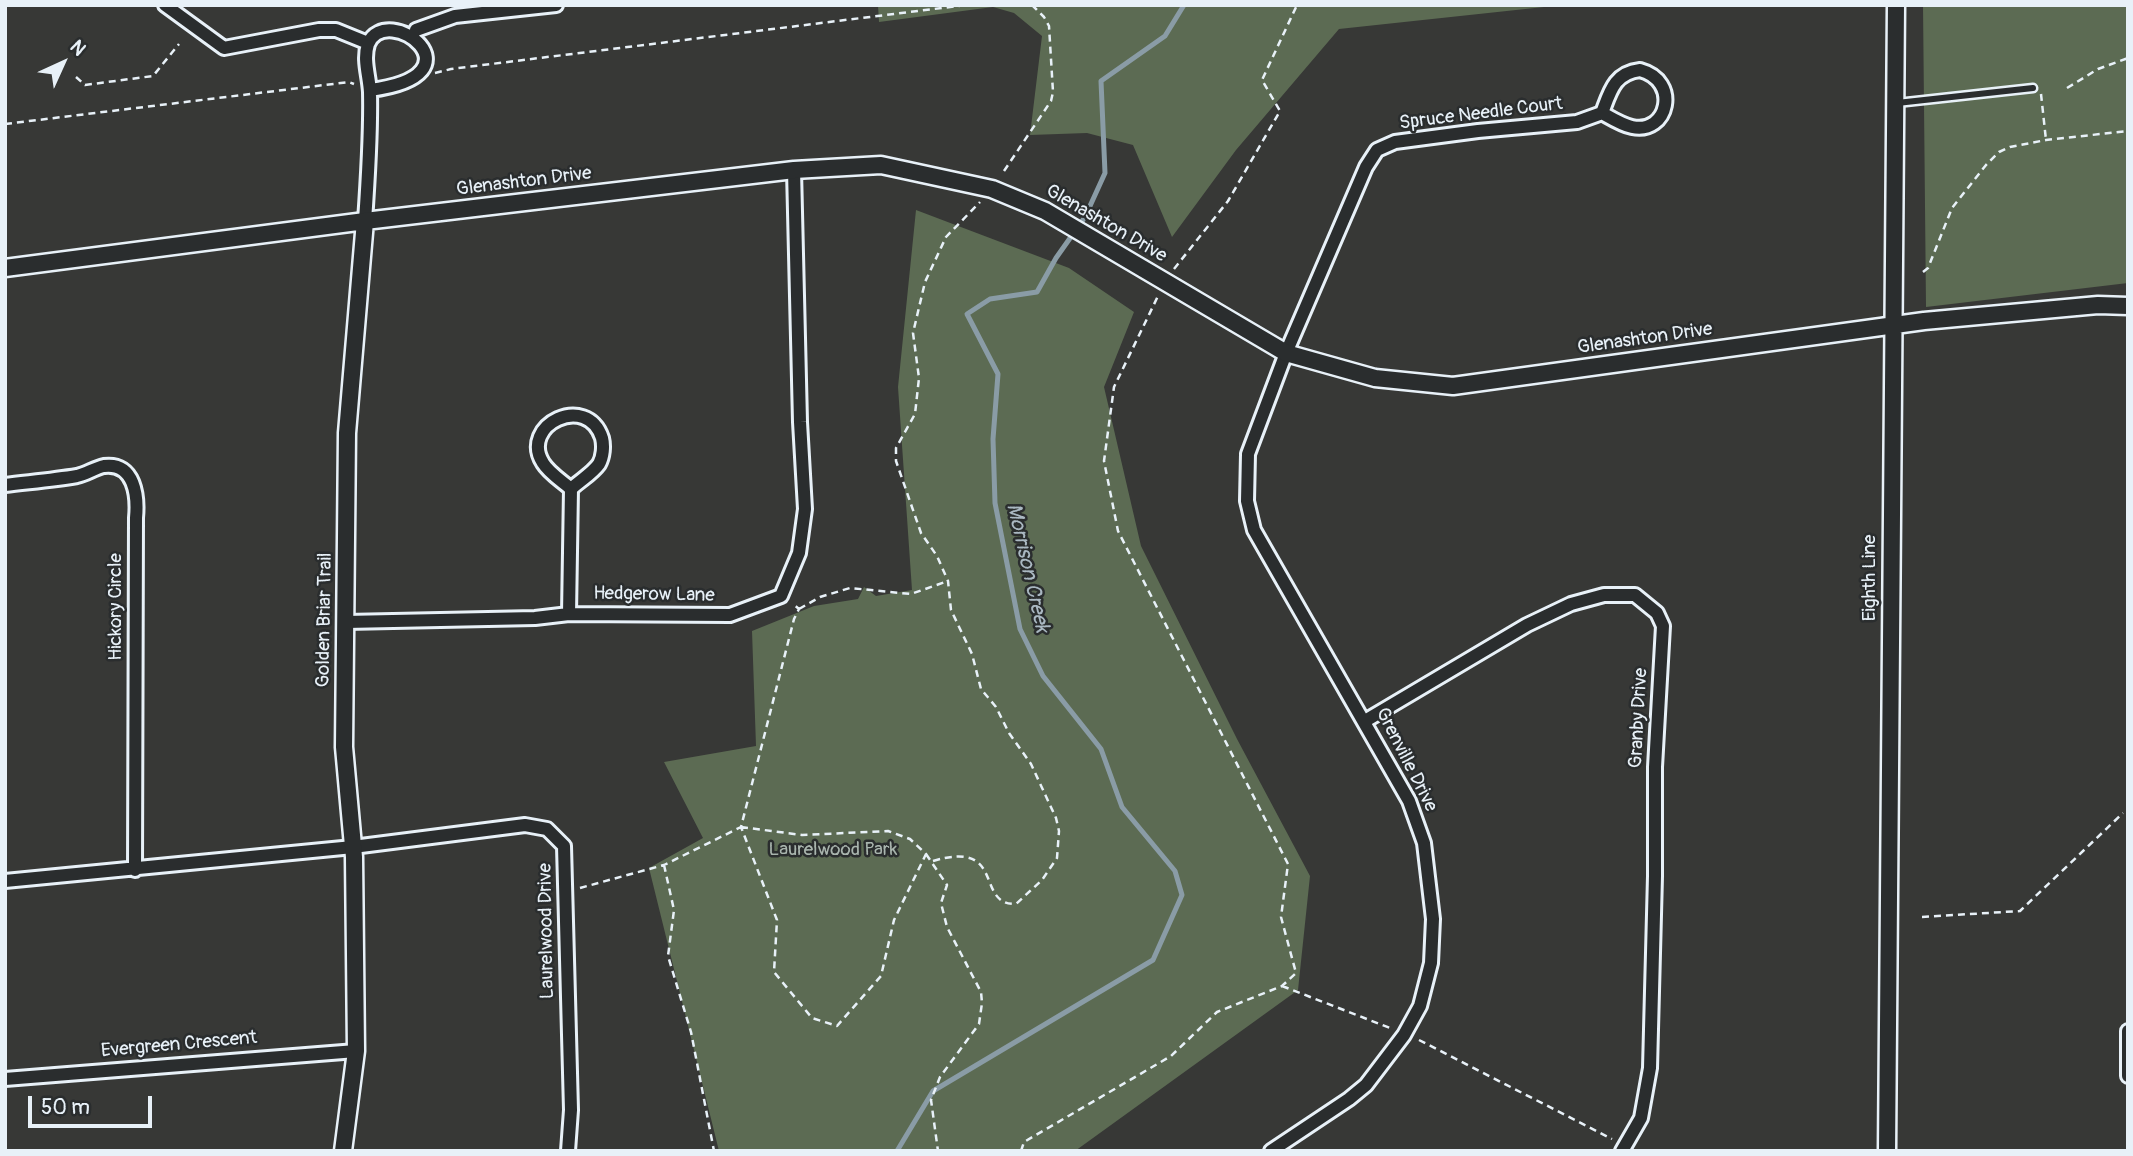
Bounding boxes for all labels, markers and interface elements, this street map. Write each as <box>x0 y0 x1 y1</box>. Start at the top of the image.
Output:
north arrow <box>28 28 98 98</box>
text: N <box>65 35 91 61</box>
street label: Spruce Needle Court <box>1398 93 1564 135</box>
street label: Glenashton Drive <box>455 162 593 202</box>
street label: Glenashton Drive <box>1041 180 1171 268</box>
street label: Glenashton Drive <box>1576 318 1714 360</box>
water label: Morrison Creek <box>1000 501 1054 635</box>
street label: Eighth Line <box>1859 535 1881 621</box>
street label: Golden Briar Trail <box>312 552 338 688</box>
street label: Hickory Circle <box>105 553 127 661</box>
street label: Hedgerow Lane <box>593 583 715 607</box>
street label: Granby Drive <box>1625 667 1653 769</box>
street label: Grenville Drive <box>1370 704 1442 816</box>
park label: Laurelwood Park <box>769 839 897 861</box>
street label: Laurelwood Drive <box>534 863 560 999</box>
street label: Evergreen Crescent <box>100 1027 258 1063</box>
scale bar <box>32 1082 156 1126</box>
text: 50 m <box>41 1094 90 1121</box>

